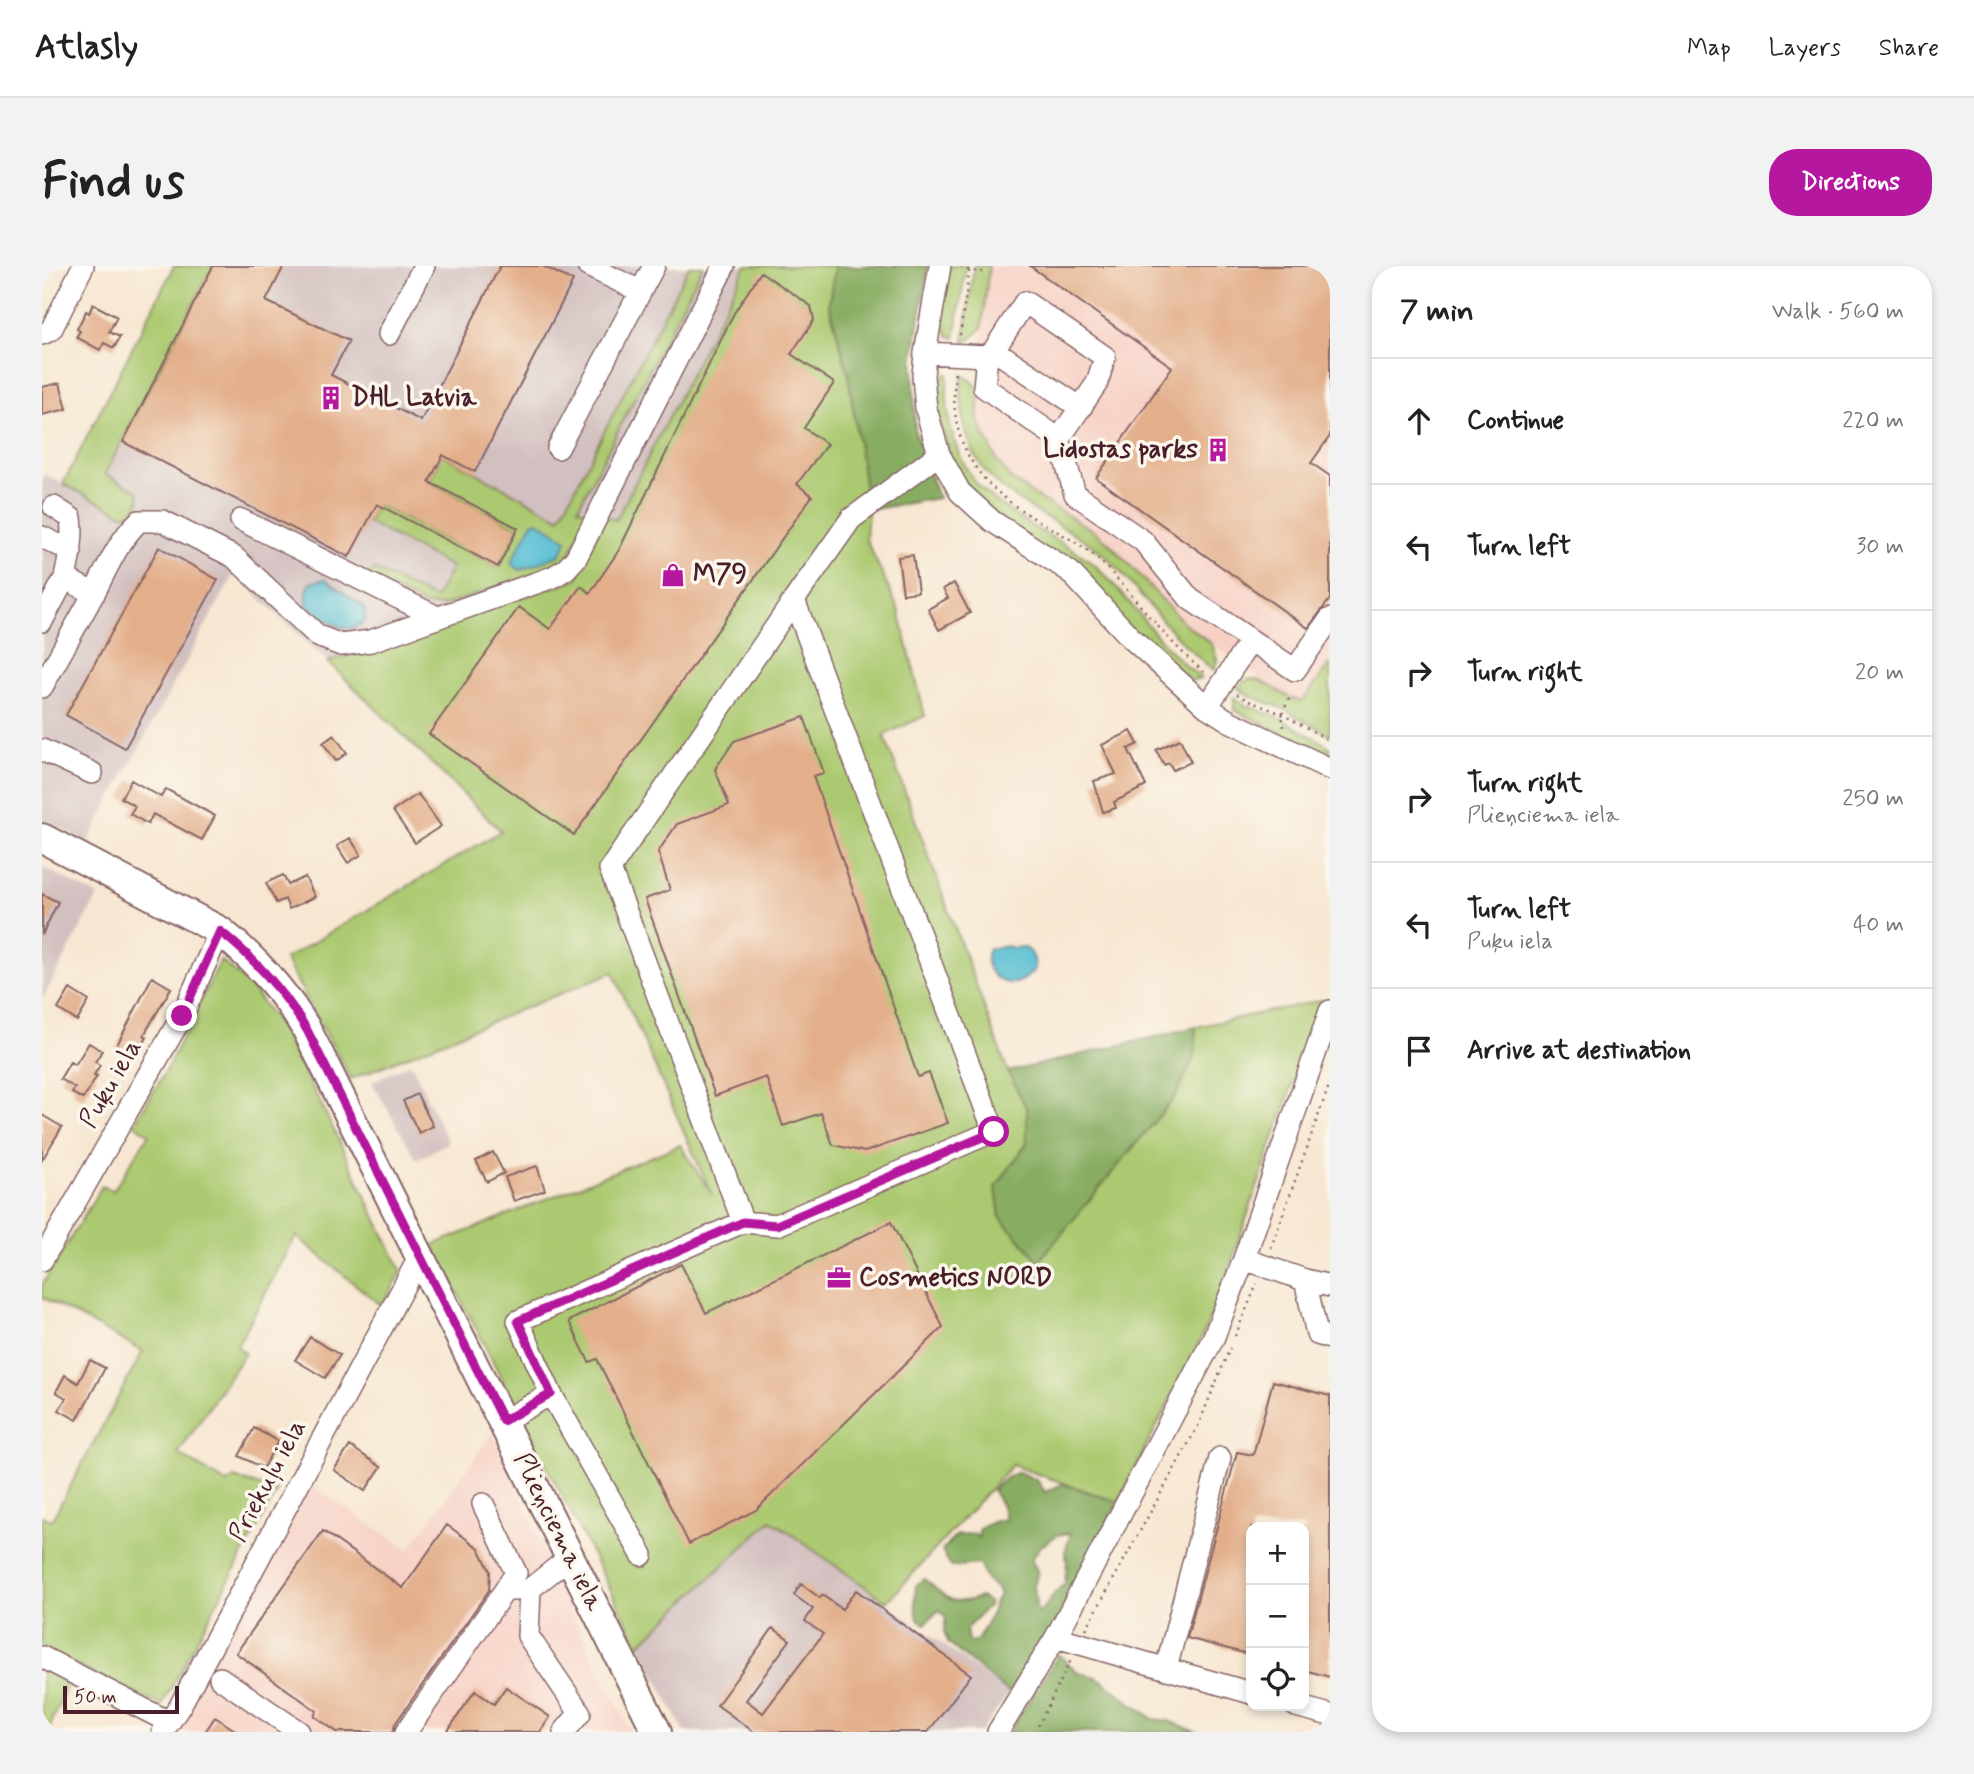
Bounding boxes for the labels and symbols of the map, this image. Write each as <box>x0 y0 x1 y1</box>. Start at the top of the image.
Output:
place label: DHL Latvia <box>351 381 478 415</box>
building icon: DHL Latvia <box>317 384 345 412</box>
place label: Lidostas parks <box>1043 433 1198 467</box>
building icon: Lidostas parks <box>1204 436 1232 464</box>
place label: M79 <box>693 558 747 592</box>
shop icon: M79 <box>659 561 687 589</box>
route end <box>166 1000 197 1031</box>
street label: Puķu iela <box>72 1033 150 1135</box>
route start <box>978 1116 1009 1147</box>
place label: Cosmetics NORD <box>859 1261 1053 1295</box>
office icon: Cosmetics NORD <box>825 1264 853 1292</box>
street label: Priekuļu iela <box>221 1414 315 1548</box>
street label: Plieņciema iela <box>505 1447 611 1617</box>
scale bar <box>63 1683 178 1715</box>

